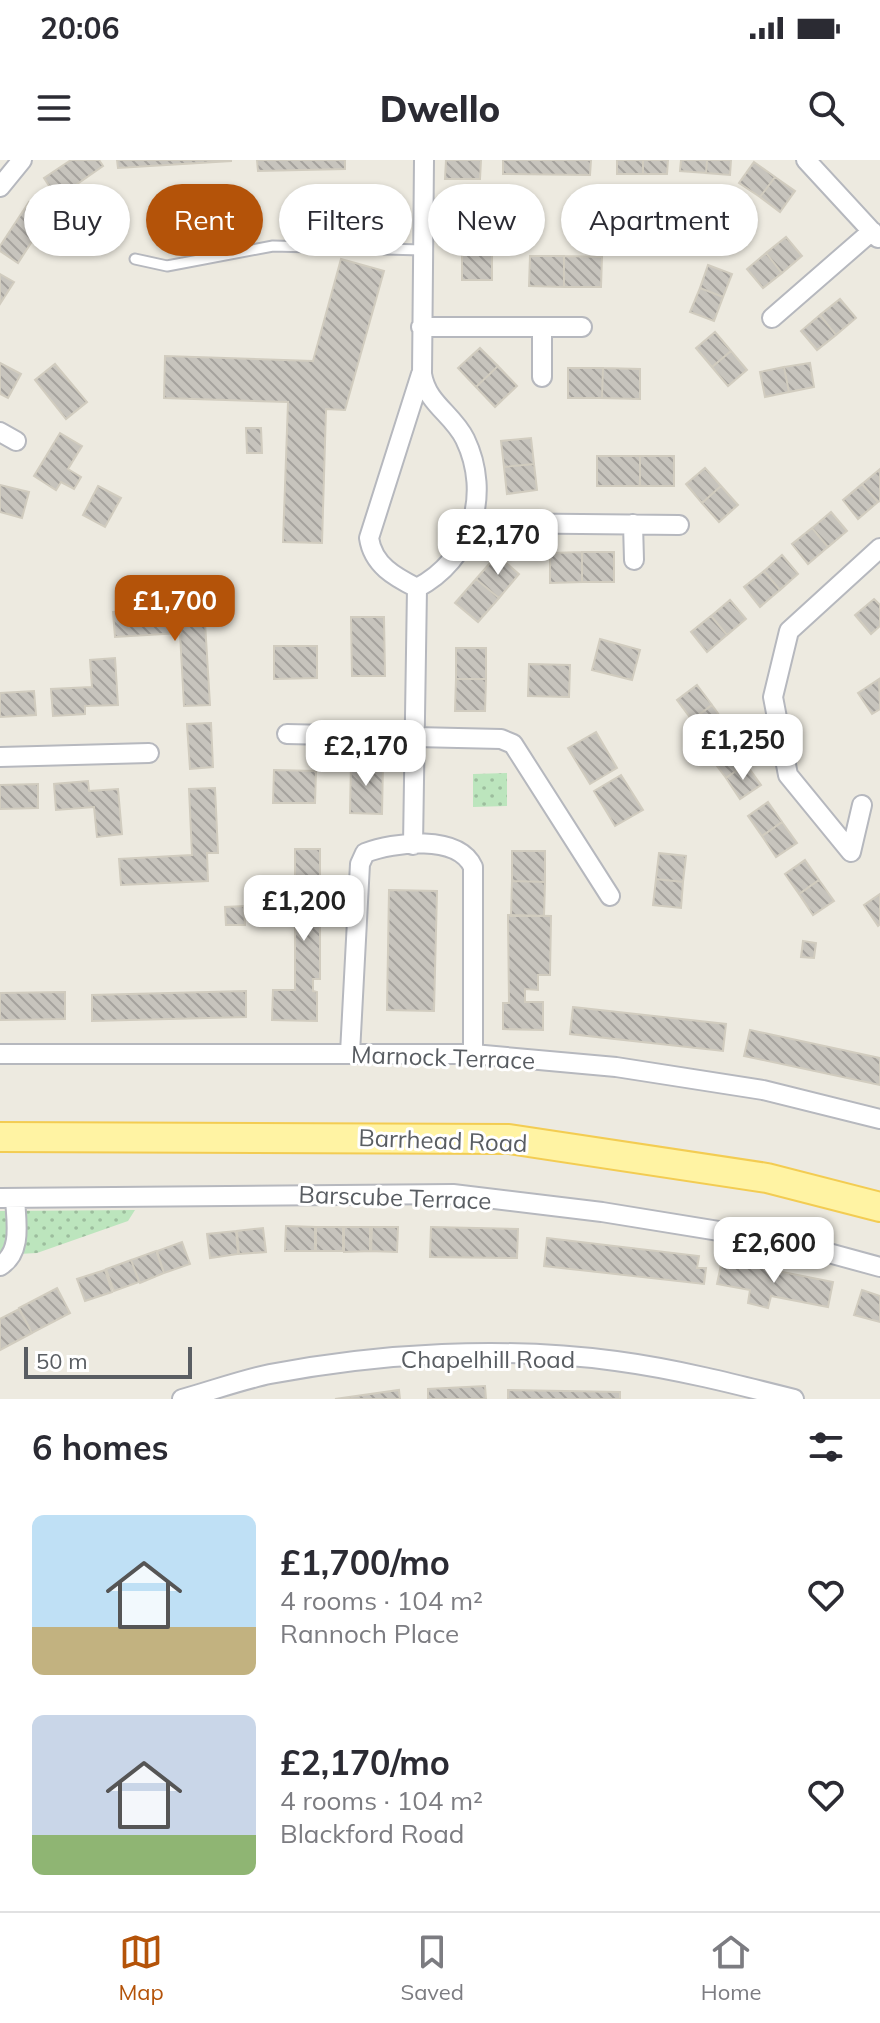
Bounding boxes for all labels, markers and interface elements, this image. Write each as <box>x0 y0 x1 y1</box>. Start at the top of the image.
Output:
text: 20:06 <box>40 9 119 47</box>
icon: menu <box>32 86 76 130</box>
text: Dwello <box>380 86 500 131</box>
icon: search <box>804 86 848 130</box>
chip: Buy <box>24 184 130 256</box>
chip: Rent <box>146 184 263 256</box>
chip: Filters <box>279 184 412 256</box>
chip: New <box>428 184 545 256</box>
chip: Apartment <box>561 184 758 256</box>
pin: £2,170 <box>433 509 563 577</box>
text: £2,170 <box>456 518 540 551</box>
pin: £1,700 <box>110 575 240 643</box>
text: £1,700 <box>133 584 217 617</box>
pin: £1,250 <box>678 714 808 782</box>
pin: £2,170 <box>301 720 431 788</box>
text: £1,250 <box>701 723 785 756</box>
text: £2,170 <box>324 729 408 762</box>
pin: £1,200 <box>239 875 369 943</box>
text: £1,200 <box>262 884 346 917</box>
street label: Marnock Terrace <box>350 1039 536 1075</box>
street label: Barrhead Road <box>358 1122 528 1158</box>
street label: Barscube Terrace <box>298 1179 492 1215</box>
pin: £2,600 <box>709 1217 839 1285</box>
text: £2,600 <box>732 1226 816 1259</box>
scale bar <box>24 1343 192 1379</box>
street label: Chapelhill Road <box>401 1344 575 1374</box>
text: 50 m <box>36 1347 87 1375</box>
icon: filters <box>804 1425 848 1469</box>
text: 6 homes <box>32 1426 169 1469</box>
text: £1,700/mo <box>280 1541 450 1584</box>
icon: home <box>96 1547 192 1643</box>
icon: heart <box>804 1573 848 1617</box>
text: 4 rooms · 104 m² <box>280 1584 483 1617</box>
text: Rannoch Place <box>280 1617 459 1650</box>
text: £2,170/mo <box>280 1741 450 1784</box>
icon: home <box>96 1747 192 1843</box>
icon: heart <box>804 1773 848 1817</box>
text: 4 rooms · 104 m² <box>280 1784 483 1817</box>
text: Blackford Road <box>280 1817 464 1850</box>
tab: Map <box>118 1930 164 2006</box>
tab: Saved <box>401 1930 464 2006</box>
tab: Home <box>701 1930 762 2006</box>

